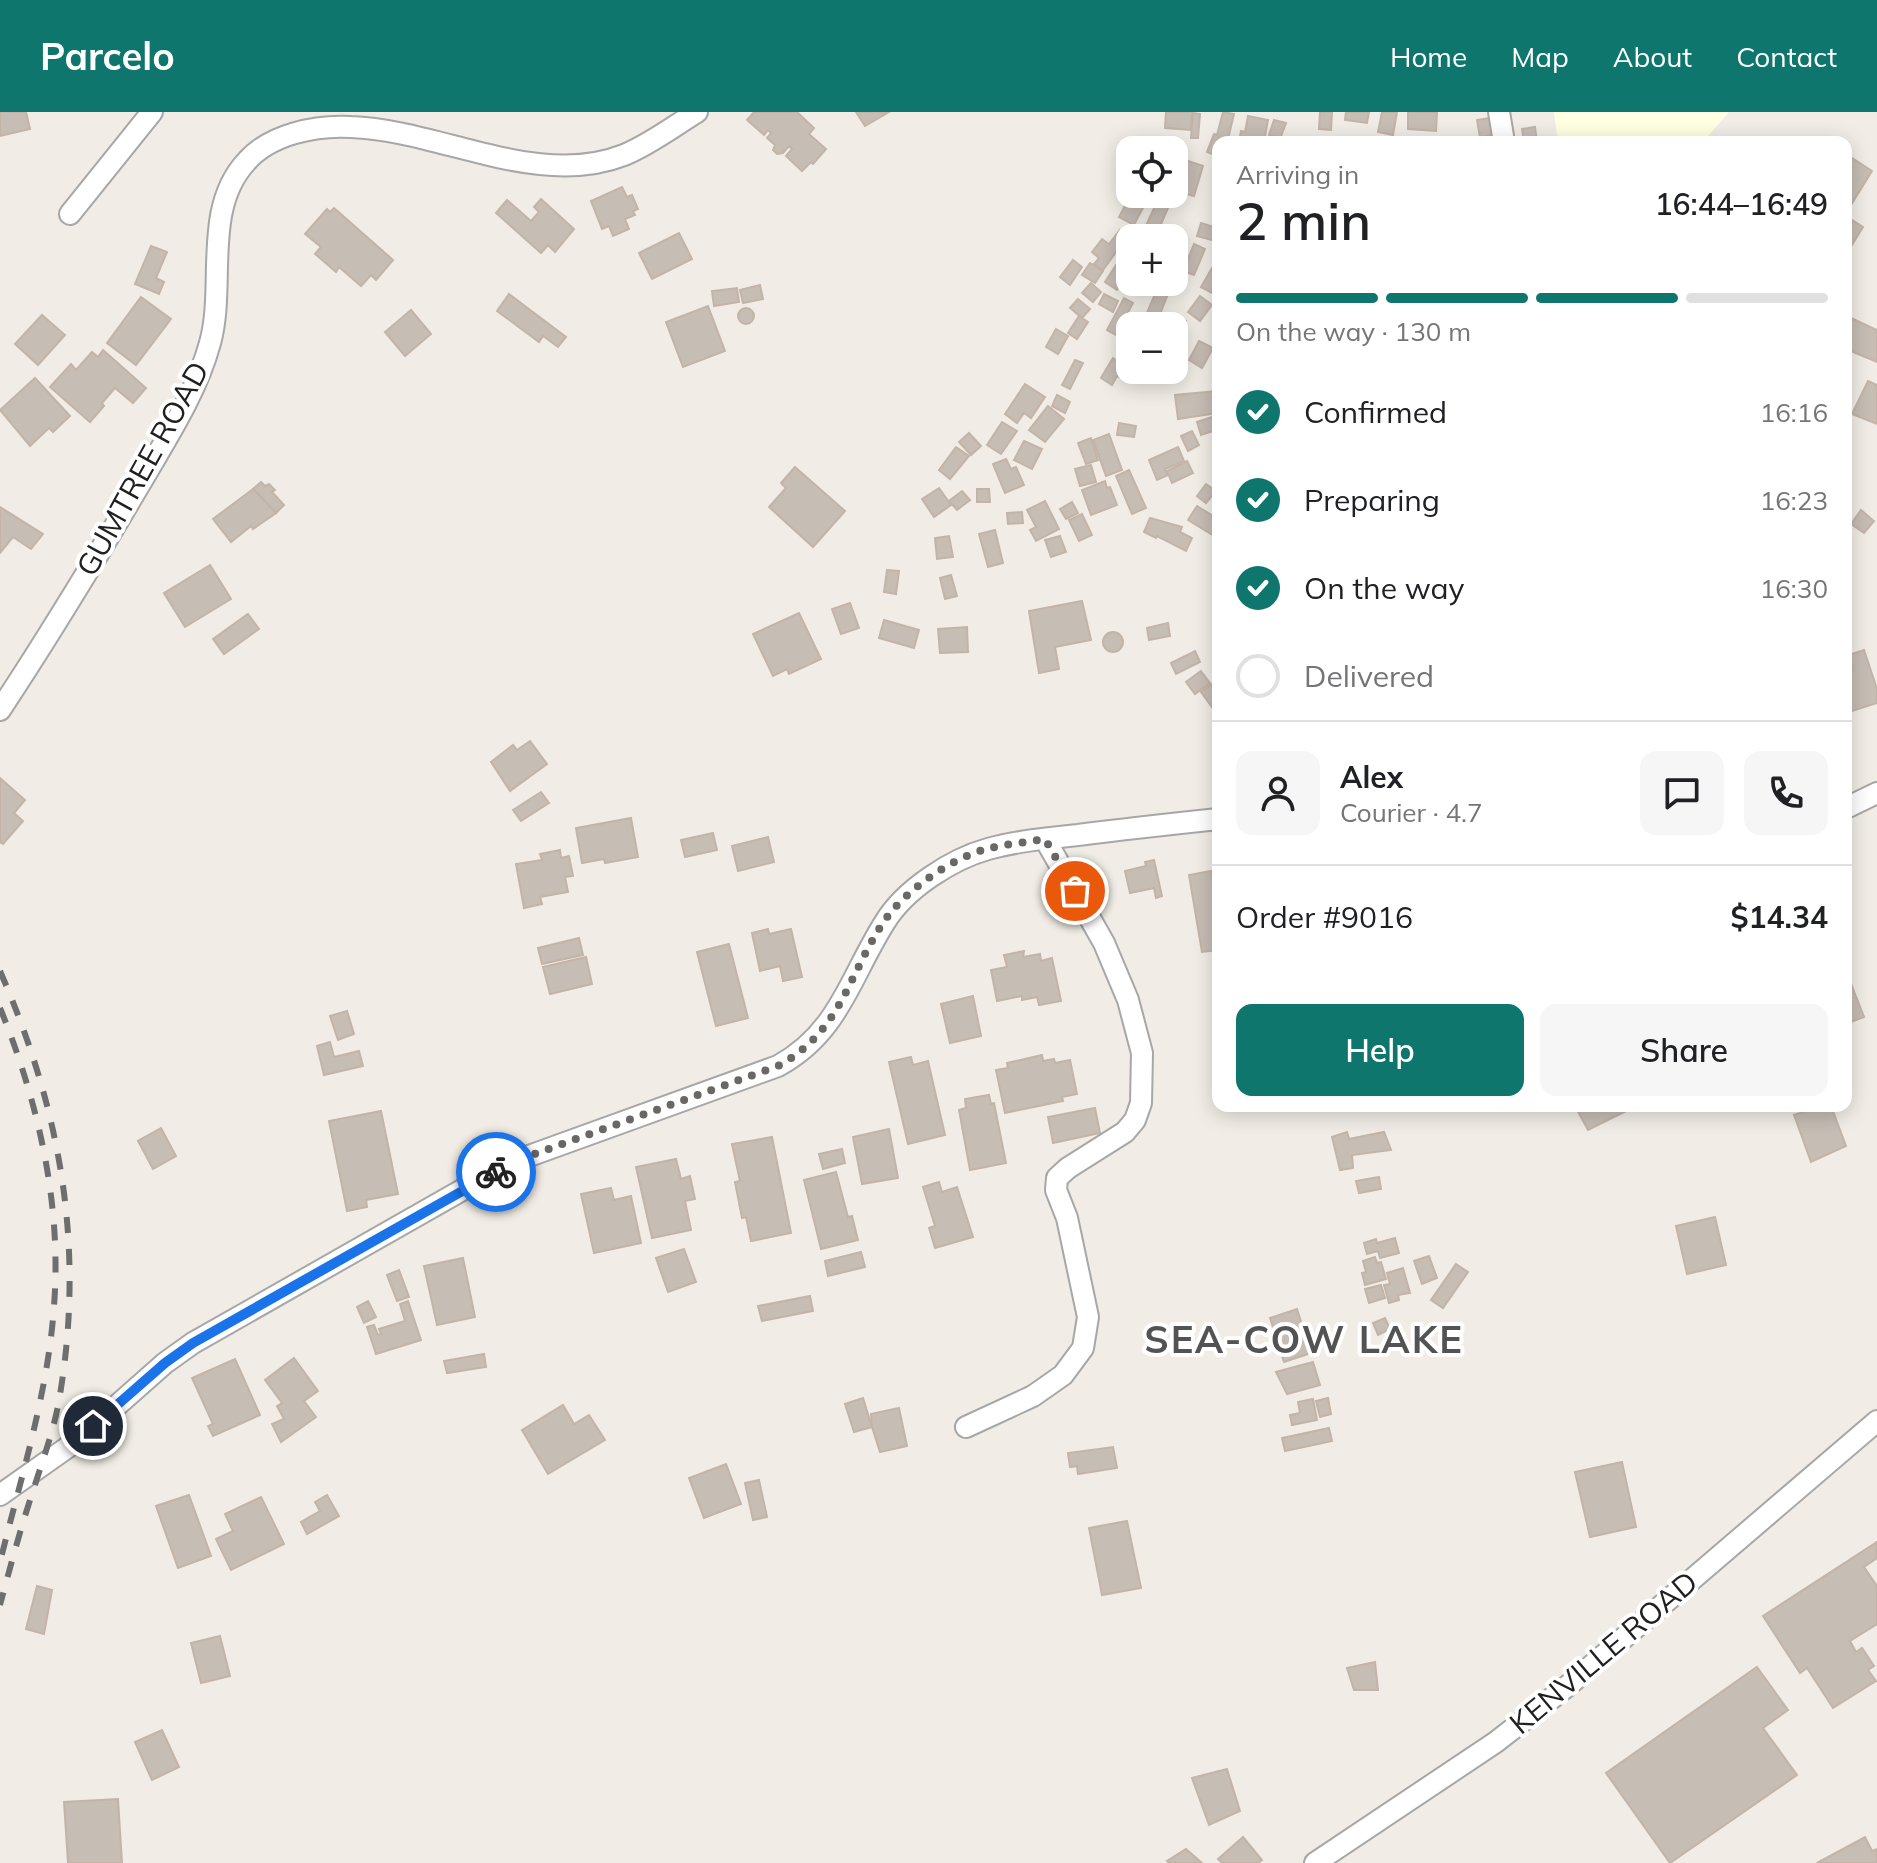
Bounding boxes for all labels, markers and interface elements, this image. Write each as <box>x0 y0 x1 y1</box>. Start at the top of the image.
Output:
text: Parcelo <box>40 32 175 80</box>
text: Home <box>1390 39 1467 74</box>
text: Map <box>1511 39 1569 74</box>
text: About <box>1613 39 1692 74</box>
text: Contact <box>1736 39 1837 74</box>
map controls <box>1116 136 1188 384</box>
button: locate <box>1116 136 1188 208</box>
text: Arriving in <box>1236 158 1359 191</box>
text: 16:44–16:49 <box>1655 185 1828 223</box>
text: 2 min <box>1236 188 1371 253</box>
button: + <box>1116 224 1188 296</box>
button: − <box>1116 312 1188 384</box>
text: On the way · 130 m <box>1236 315 1471 348</box>
street label: GUMTREE ROAD <box>67 355 217 582</box>
icon: check <box>1236 390 1280 434</box>
text: Confirmed <box>1304 393 1447 431</box>
text: 16:16 <box>1760 396 1828 429</box>
icon: check <box>1236 478 1280 522</box>
text: Preparing <box>1304 481 1440 519</box>
text: 16:23 <box>1760 484 1828 517</box>
icon: check <box>1236 566 1280 610</box>
text: On the way <box>1304 569 1464 607</box>
text: 16:30 <box>1760 572 1828 605</box>
text: Delivered <box>1304 657 1434 695</box>
button: person <box>1236 751 1320 835</box>
button: chat <box>1640 751 1724 835</box>
button: phone <box>1744 751 1828 835</box>
text: Alex <box>1340 758 1403 796</box>
text: Courier · 4.7 <box>1340 796 1483 829</box>
pin <box>1041 857 1109 925</box>
icon: bag <box>1053 869 1097 913</box>
text: Order #9016 <box>1236 898 1413 936</box>
text: $14.34 <box>1731 898 1828 936</box>
button: Help <box>1236 1004 1524 1096</box>
button: Share <box>1540 1004 1828 1096</box>
courier <box>456 1132 536 1212</box>
icon: bike <box>474 1150 518 1194</box>
district label: SEA-COW LAKE <box>1144 1315 1464 1363</box>
pin <box>59 1392 127 1460</box>
icon: home <box>71 1404 115 1448</box>
street label: KENVILLE ROAD <box>1502 1563 1705 1742</box>

